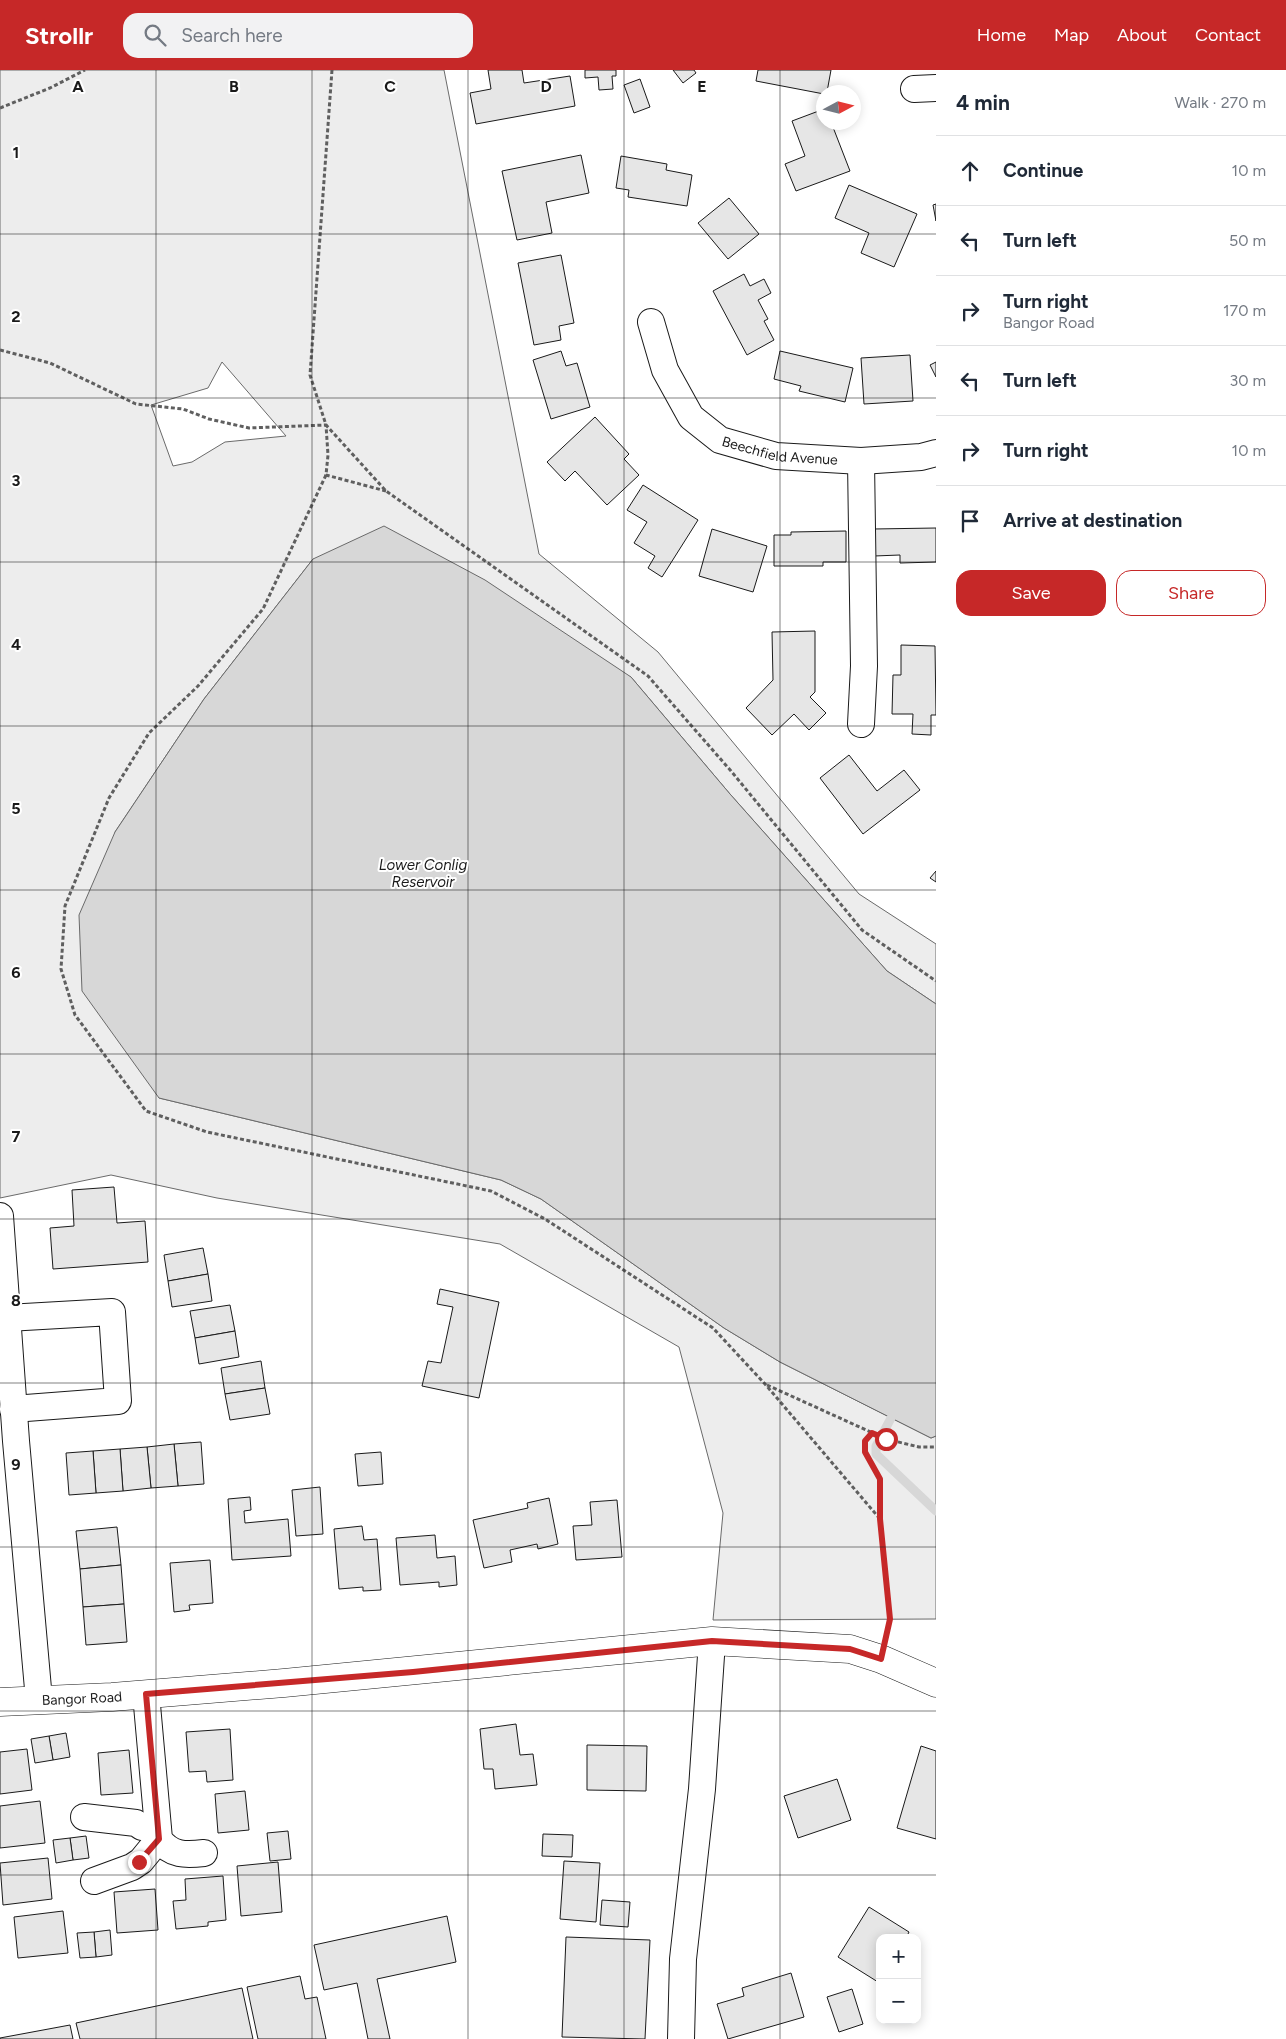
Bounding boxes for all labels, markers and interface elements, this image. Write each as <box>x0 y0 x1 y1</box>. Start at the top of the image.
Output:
search box <box>123 13 473 58</box>
text: Strollr <box>25 21 93 50</box>
icon: search <box>141 21 169 49</box>
text: Search here <box>181 24 283 47</box>
text: Home <box>977 24 1026 46</box>
text: Map <box>1054 24 1089 46</box>
text: About <box>1117 24 1167 46</box>
text: Contact <box>1195 24 1261 46</box>
text: A <box>72 77 84 96</box>
text: B <box>229 77 239 96</box>
text: C <box>384 77 396 96</box>
text: D <box>540 77 552 96</box>
text: E <box>697 77 707 96</box>
north arrow <box>816 85 861 130</box>
text: 4 min <box>956 90 1010 115</box>
text: Walk · 270 m <box>1175 93 1266 112</box>
text: 1 <box>13 143 19 162</box>
icon: ahead <box>956 157 984 185</box>
text: Continue <box>1003 159 1083 182</box>
text: 10 m <box>1232 161 1266 180</box>
icon: left <box>956 227 984 255</box>
text: Turn left <box>1003 229 1077 252</box>
text: 50 m <box>1229 231 1266 250</box>
text: Turn right <box>1003 290 1089 313</box>
icon: right <box>956 297 984 325</box>
text: 170 m <box>1223 301 1266 320</box>
text: 2 <box>11 307 21 326</box>
text: Bangor Road <box>1003 313 1095 332</box>
icon: left <box>956 367 984 395</box>
text: Turn left <box>1003 369 1077 392</box>
text: 30 m <box>1229 371 1266 390</box>
street label: Beechfield Avenue <box>720 433 839 468</box>
icon: right <box>956 437 984 465</box>
text: Turn right <box>1003 439 1089 462</box>
text: 10 m <box>1232 441 1266 460</box>
text: 3 <box>12 471 21 490</box>
icon: arrive <box>956 507 984 535</box>
text: Arrive at destination <box>1003 509 1182 532</box>
button: Save <box>956 570 1106 616</box>
button: Share <box>1116 570 1266 616</box>
text: 4 <box>11 635 21 654</box>
text: 5 <box>11 799 21 818</box>
water label: Lower Conlig Reservoir <box>379 856 467 891</box>
text: 6 <box>11 963 21 982</box>
text: 7 <box>12 1127 21 1146</box>
text: 8 <box>11 1291 21 1310</box>
route start <box>875 1428 898 1451</box>
text: 9 <box>11 1455 21 1474</box>
street label: Bangor Road <box>41 1688 123 1709</box>
route end <box>128 1851 151 1874</box>
map controls <box>876 1934 921 2024</box>
button: + <box>876 1934 921 1979</box>
button: − <box>876 1979 921 2024</box>

